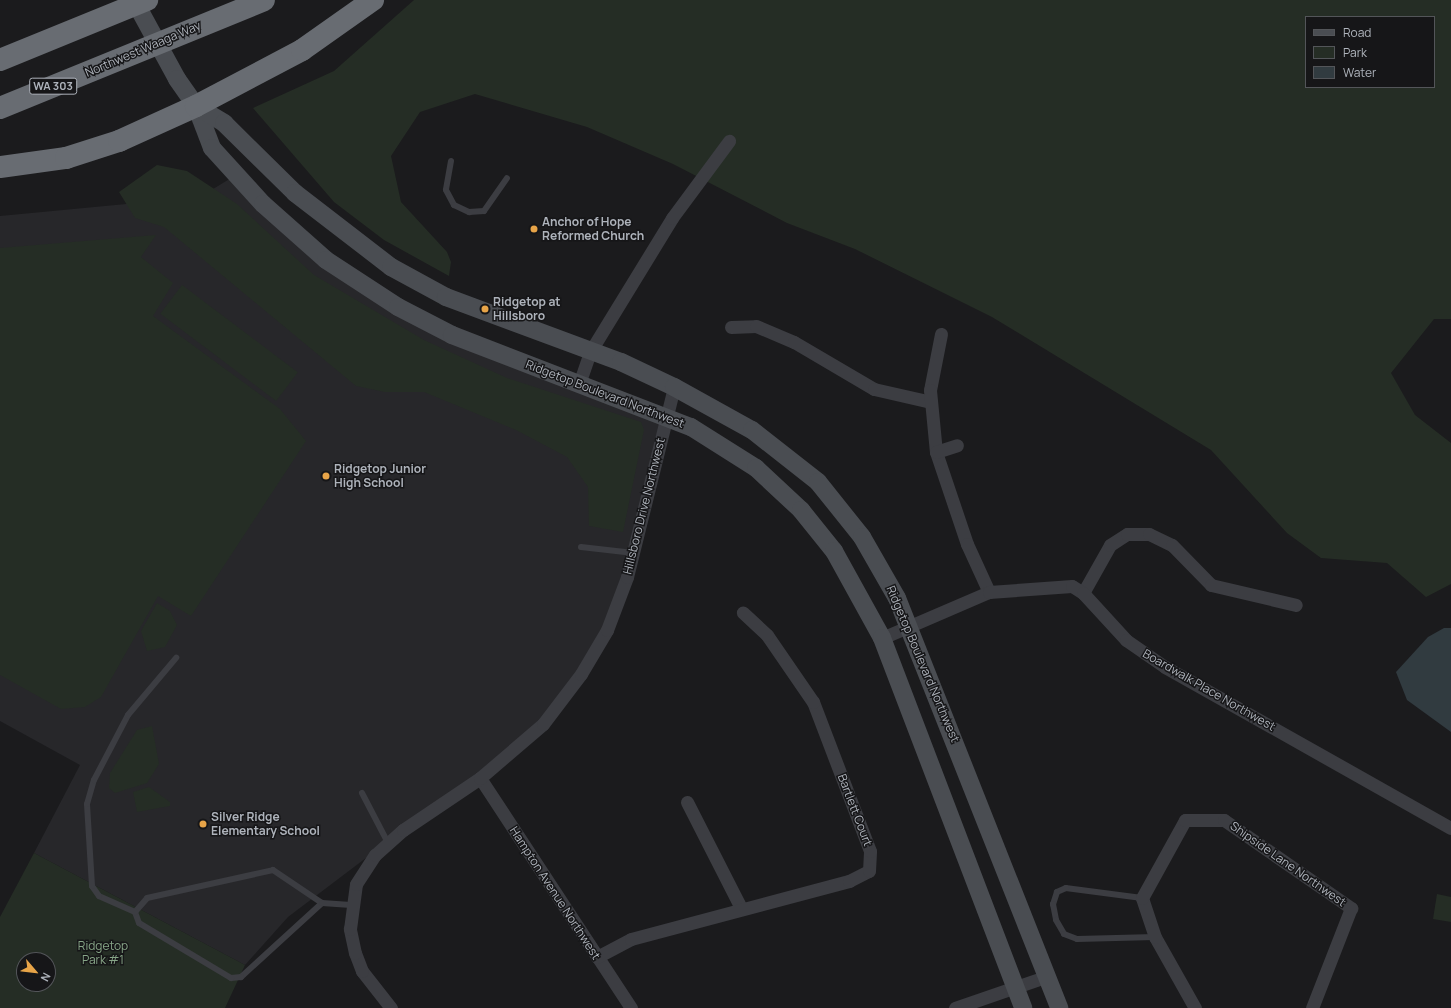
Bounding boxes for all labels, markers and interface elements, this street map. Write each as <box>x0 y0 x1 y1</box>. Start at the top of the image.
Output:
legend <box>1305 16 1435 88</box>
street label: Northwest Waaga Way <box>83 18 203 80</box>
text: Road <box>1343 24 1371 41</box>
text: Park <box>1343 44 1367 61</box>
text: Water <box>1343 64 1376 81</box>
road number: WA 303 <box>29 77 77 95</box>
place label: Anchor of Hope Reformed Church <box>542 215 644 243</box>
marker: Anchor of Hope Reformed Church <box>529 224 539 234</box>
place label: Ridgetop at Hillsboro <box>493 295 560 323</box>
marker: Ridgetop at Hillsboro <box>480 304 490 314</box>
street label: Ridgetop Boulevard Northwest <box>524 357 686 431</box>
street label: Hillsboro Drive Northwest <box>620 436 668 576</box>
place label: Ridgetop Junior High School <box>334 462 426 490</box>
marker: Ridgetop Junior High School <box>321 471 331 481</box>
street label: Ridgetop Boulevard Northwest <box>883 584 963 744</box>
street label: Boardwalk Place Northwest <box>1140 646 1278 734</box>
street label: Bartlett Court <box>835 772 875 848</box>
place label: Silver Ridge Elementary School <box>211 810 320 838</box>
marker: Silver Ridge Elementary School <box>198 819 208 829</box>
street label: Shipside Lane Northwest <box>1227 819 1349 909</box>
street label: Hampton Avenue Northwest <box>507 824 603 962</box>
park label: Ridgetop Park #1 <box>78 939 128 967</box>
north arrow <box>16 952 56 992</box>
text: N <box>38 970 55 984</box>

